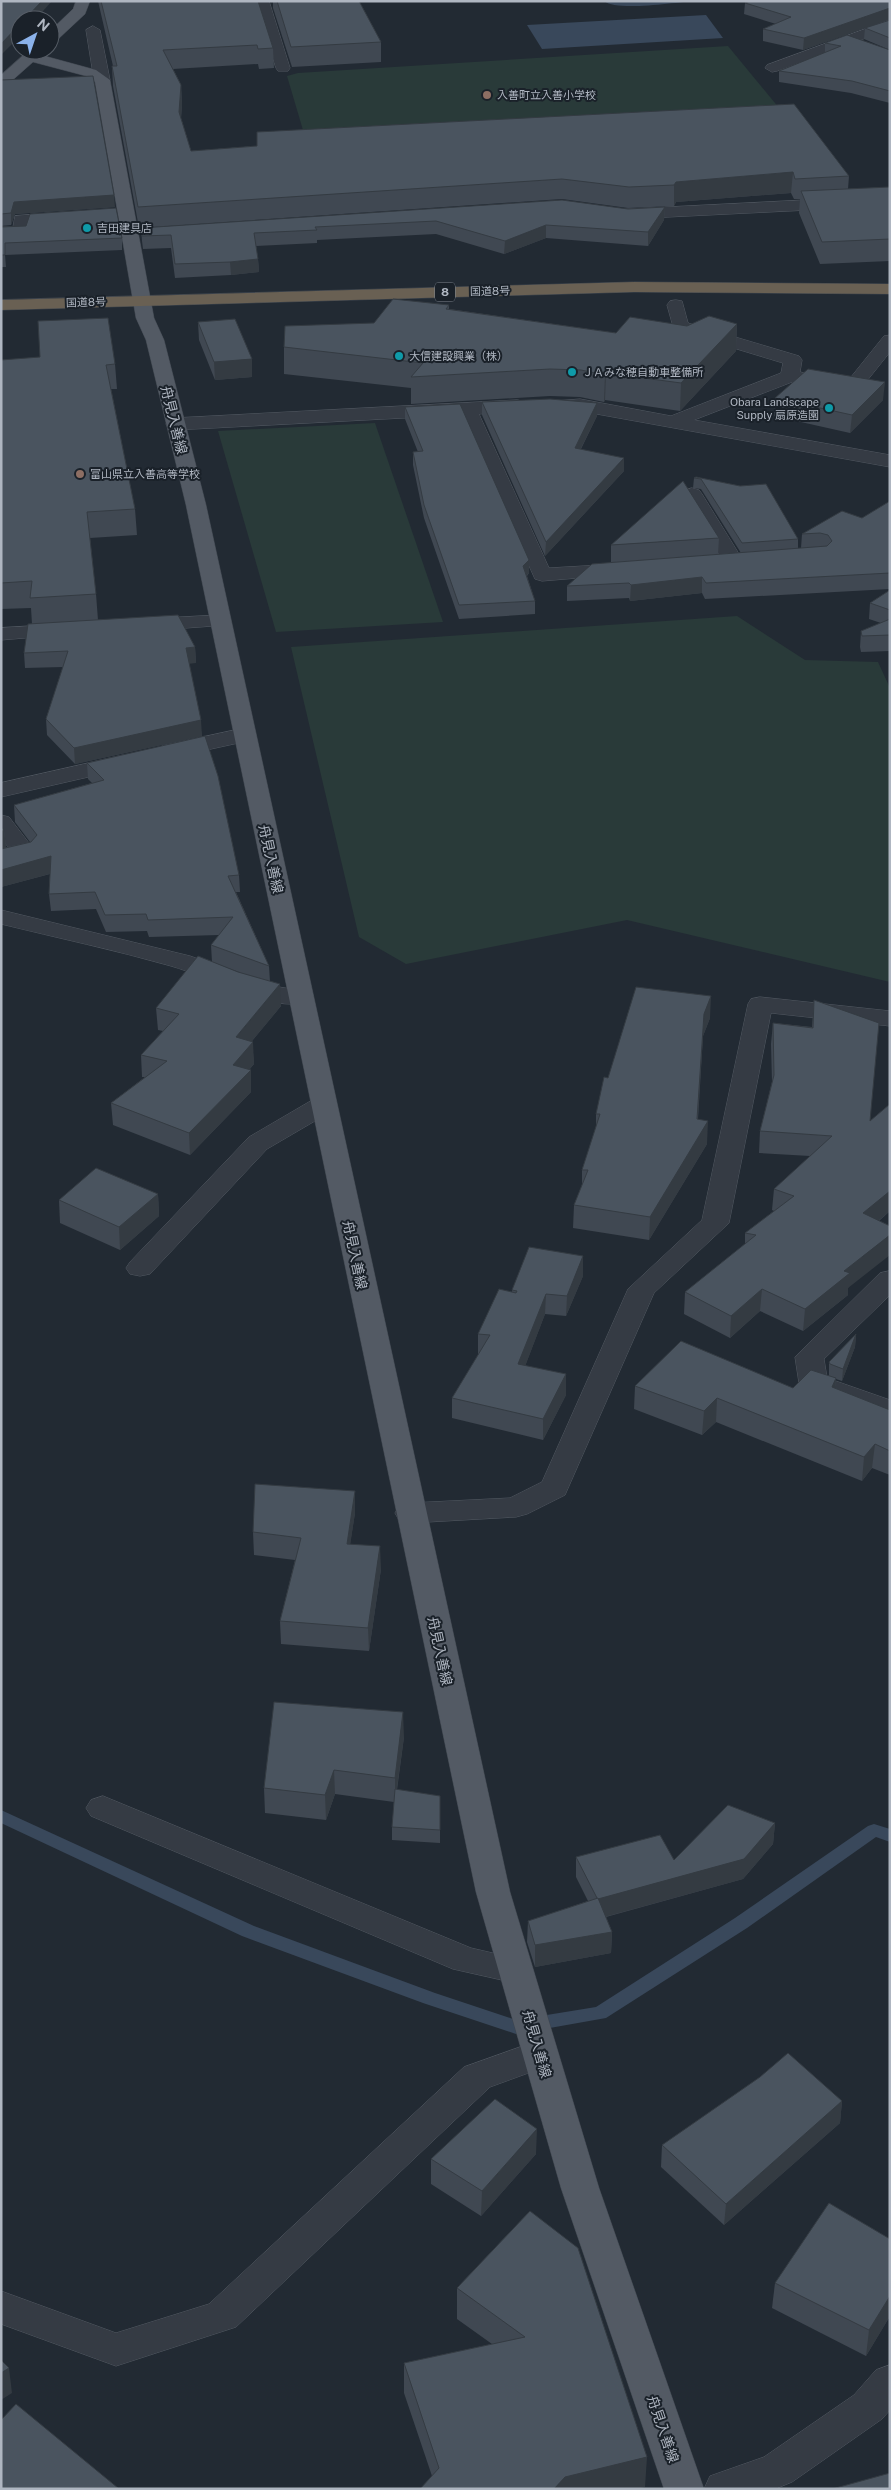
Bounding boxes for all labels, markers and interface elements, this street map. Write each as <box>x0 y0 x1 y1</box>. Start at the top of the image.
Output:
north arrow <box>10 10 60 60</box>
text: N <box>34 15 53 35</box>
marker: 入善町立入善小学校 <box>481 89 493 101</box>
place label: 入善町立入善小学校 <box>497 89 596 101</box>
marker: 吉田建具店 <box>81 222 93 234</box>
place label: 吉田建具店 <box>97 222 152 234</box>
road number: 8 <box>435 282 455 302</box>
street label: 国道8号 <box>470 285 510 297</box>
street label: 国道8号 <box>66 295 106 309</box>
marker: 大信建設興業（株） <box>393 350 405 362</box>
place label: 大信建設興業（株） <box>409 350 508 362</box>
marker: ＪＡみな穂自動車整備所 <box>566 366 578 378</box>
place label: ＪＡみな穂自動車整備所 <box>582 366 704 378</box>
street label: 舟見入善線 <box>158 384 190 456</box>
place label: Obara Landscape Supply 扇原造園 <box>730 396 819 421</box>
marker: Obara Landscape Supply 扇原造園 <box>823 402 835 414</box>
marker: 富山県立入善高等学校 <box>74 468 86 480</box>
place label: 富山県立入善高等学校 <box>90 468 200 480</box>
street label: 舟見入善線 <box>256 823 286 895</box>
street label: 舟見入善線 <box>340 1219 370 1291</box>
street label: 舟見入善線 <box>425 1615 455 1687</box>
street label: 舟見入善線 <box>520 2008 554 2080</box>
street label: 舟見入善線 <box>644 2393 682 2465</box>

